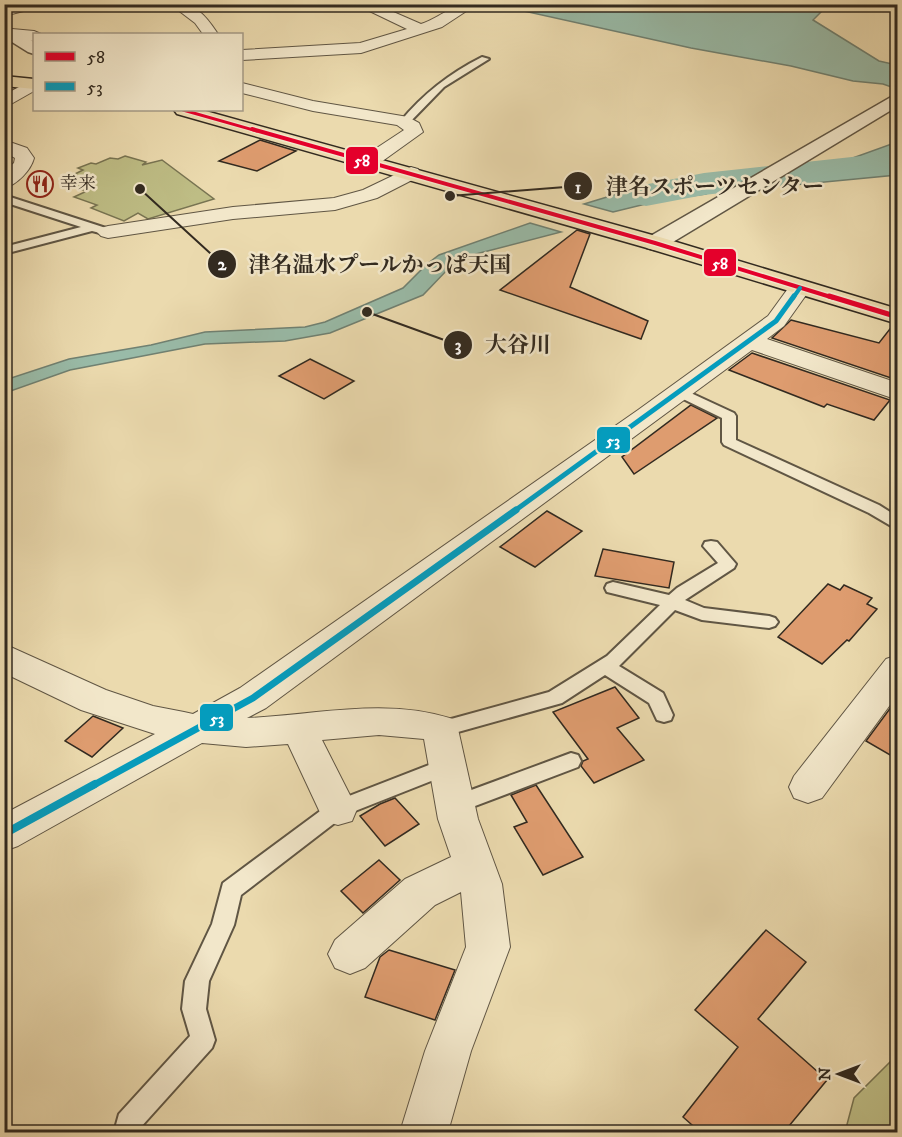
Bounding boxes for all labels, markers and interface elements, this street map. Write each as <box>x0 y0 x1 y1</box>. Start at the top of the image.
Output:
legend <box>33 33 243 111</box>
text: 58 <box>87 47 105 69</box>
text: 53 <box>87 77 103 99</box>
line badge: 58 <box>345 146 379 175</box>
text: 58 <box>353 151 370 171</box>
callout: 津名スポーツセンター <box>563 166 837 206</box>
restaurant icon: 幸来 <box>25 169 55 199</box>
place label: 幸来 <box>60 173 96 195</box>
text: 津名スポーツセンター <box>606 174 824 201</box>
text: 1 <box>575 177 582 199</box>
callout: 津名温水プールかっぱ天国 <box>207 244 524 284</box>
line badge: 58 <box>703 248 737 277</box>
text: 津名温水プールかっぱ天国 <box>249 252 511 279</box>
text: 2 <box>218 254 228 276</box>
text: 58 <box>711 254 728 274</box>
callout: 大谷川 <box>443 325 563 365</box>
text: 大谷川 <box>485 332 551 359</box>
text: 3 <box>455 335 462 357</box>
line badge: 53 <box>596 426 631 454</box>
text: 53 <box>605 431 620 451</box>
line badge: 53 <box>199 703 234 732</box>
text: 53 <box>209 709 224 729</box>
north arrow <box>809 1044 869 1104</box>
text: N <box>815 1067 835 1081</box>

